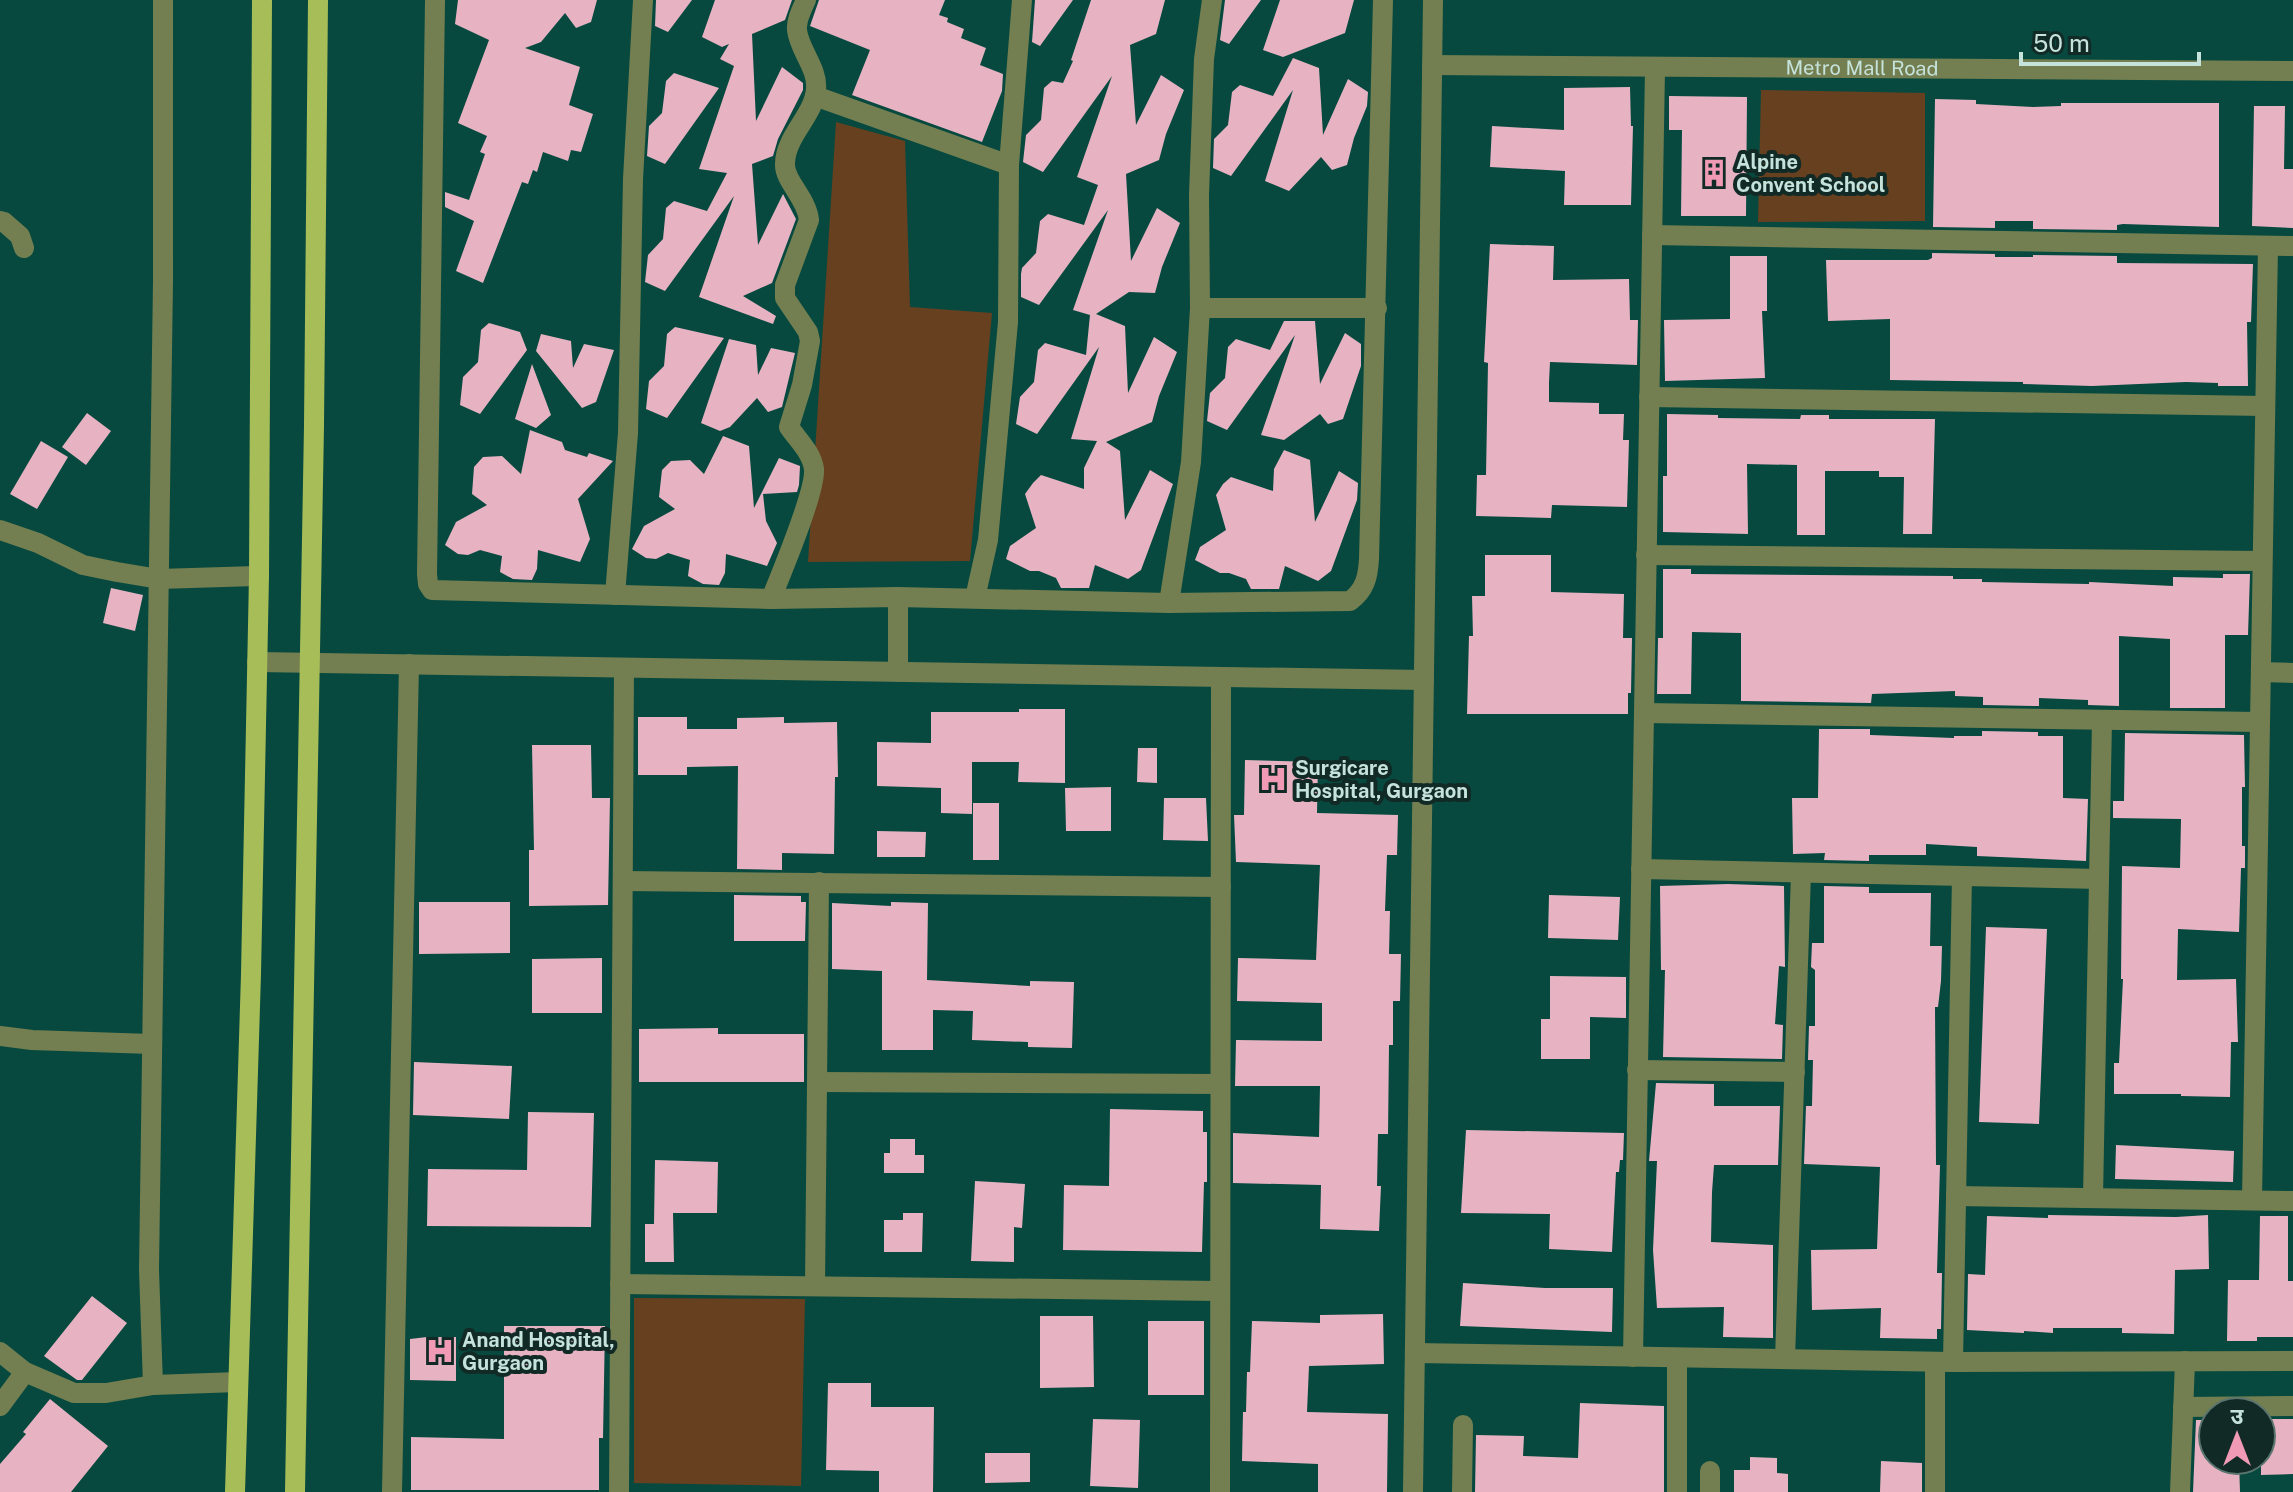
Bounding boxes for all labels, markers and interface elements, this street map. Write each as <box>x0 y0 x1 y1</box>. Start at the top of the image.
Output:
scale bar <box>2021 16 2199 66</box>
text: 50 m <box>2033 29 2090 57</box>
street label: Metro Mall Road <box>1786 55 1938 81</box>
place label: Alpine Convent School <box>1736 150 1885 197</box>
building icon: Alpine Convent School <box>1699 158 1729 188</box>
place label: Surgicare Hospital, Gurgaon <box>1295 756 1468 803</box>
hospital icon: Surgicare Hospital, Gurgaon <box>1258 764 1288 794</box>
place label: Anand Hospital, Gurgaon <box>462 1328 615 1375</box>
hospital icon: Anand Hospital, Gurgaon <box>425 1336 455 1366</box>
north arrow <box>2197 1396 2277 1476</box>
text: उ <box>2231 1403 2245 1429</box>

